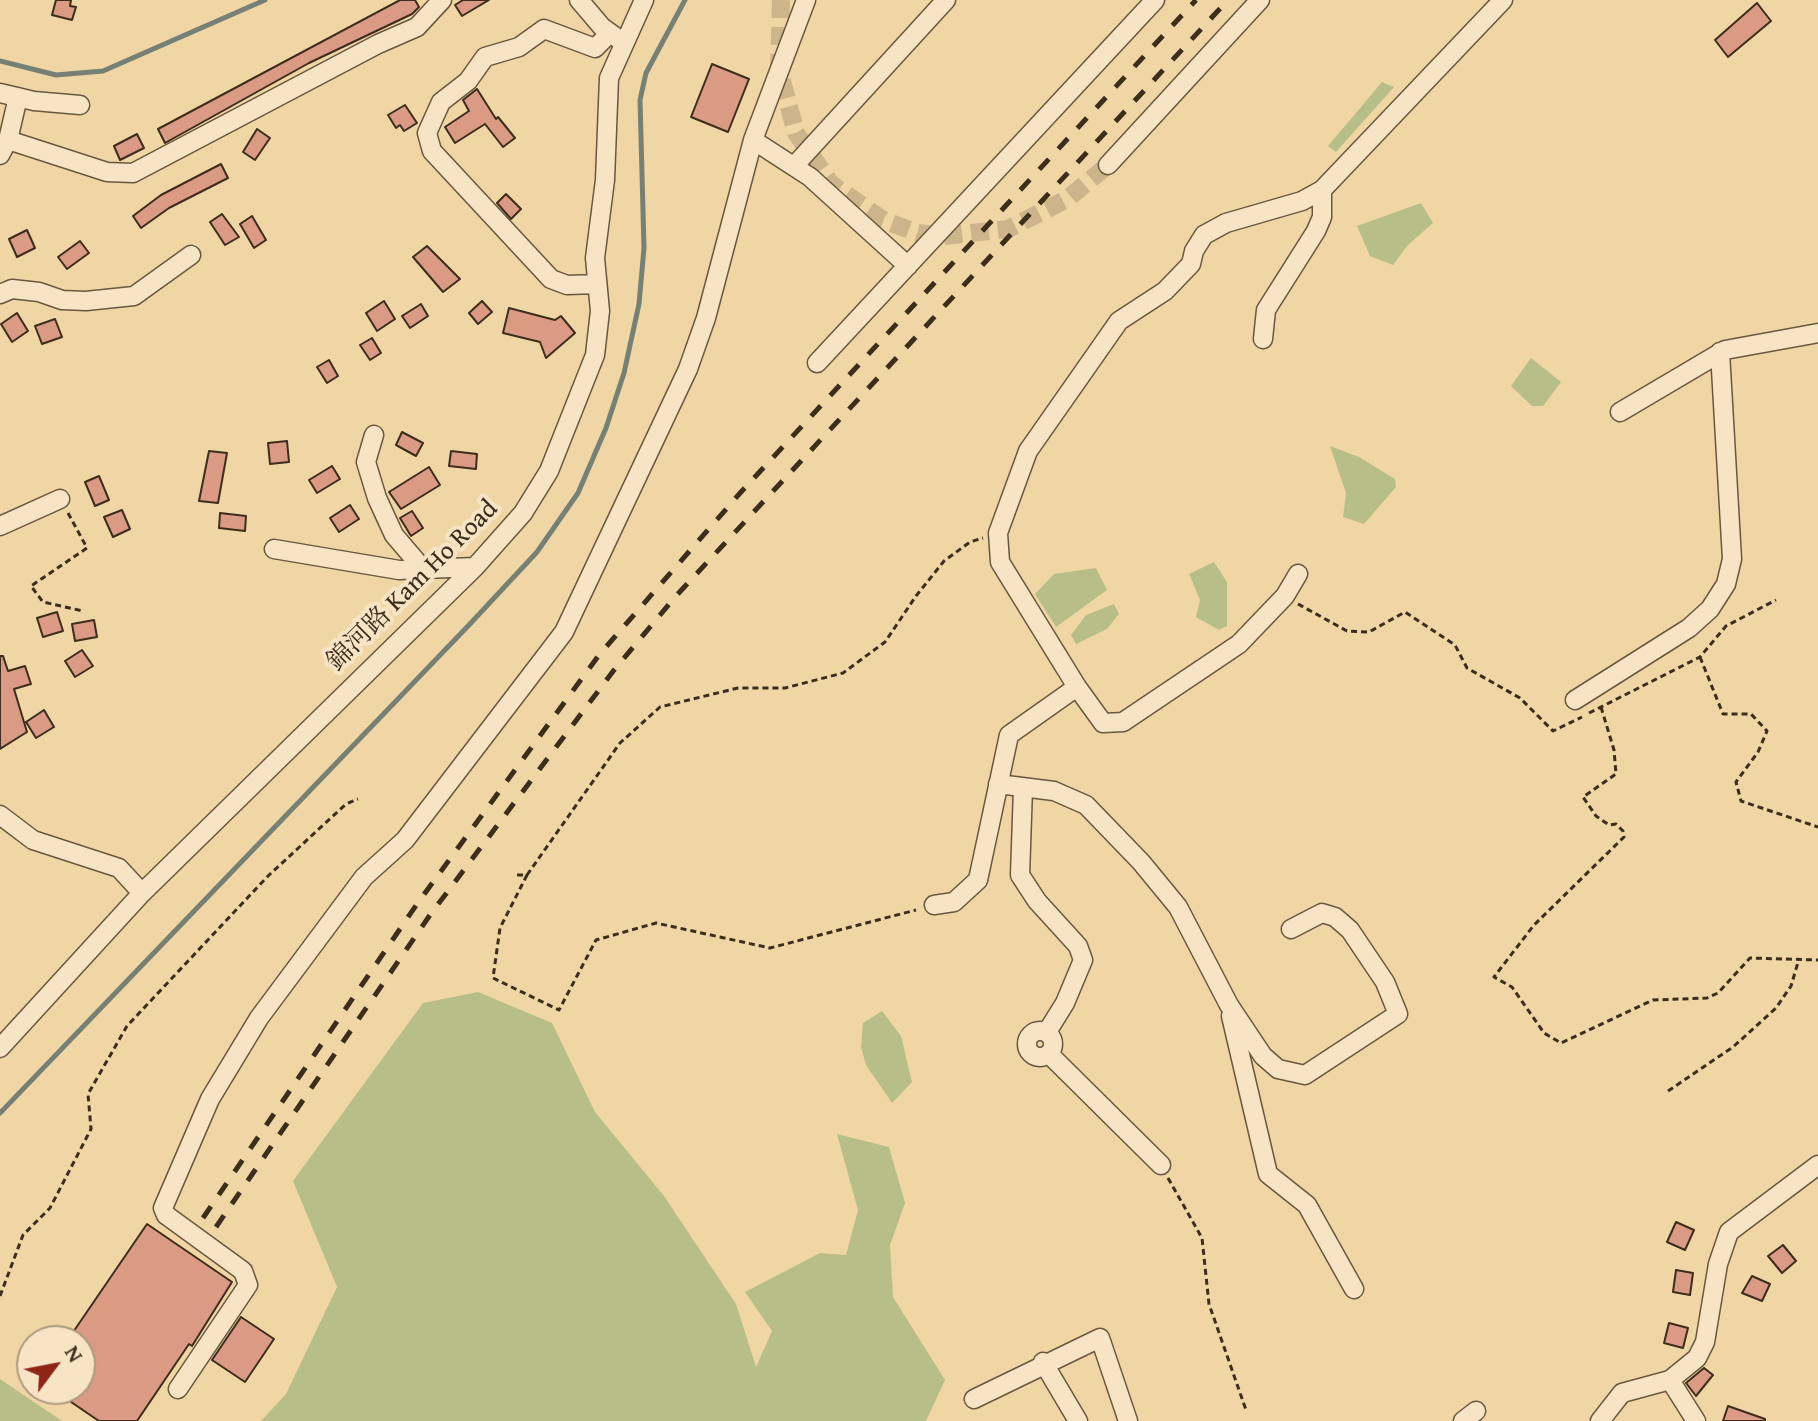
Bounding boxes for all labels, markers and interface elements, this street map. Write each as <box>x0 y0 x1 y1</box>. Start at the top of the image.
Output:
street label: 錦河路 Kam Ho Road <box>321 494 505 678</box>
north arrow <box>16 1325 96 1405</box>
text: N <box>57 1339 92 1368</box>

